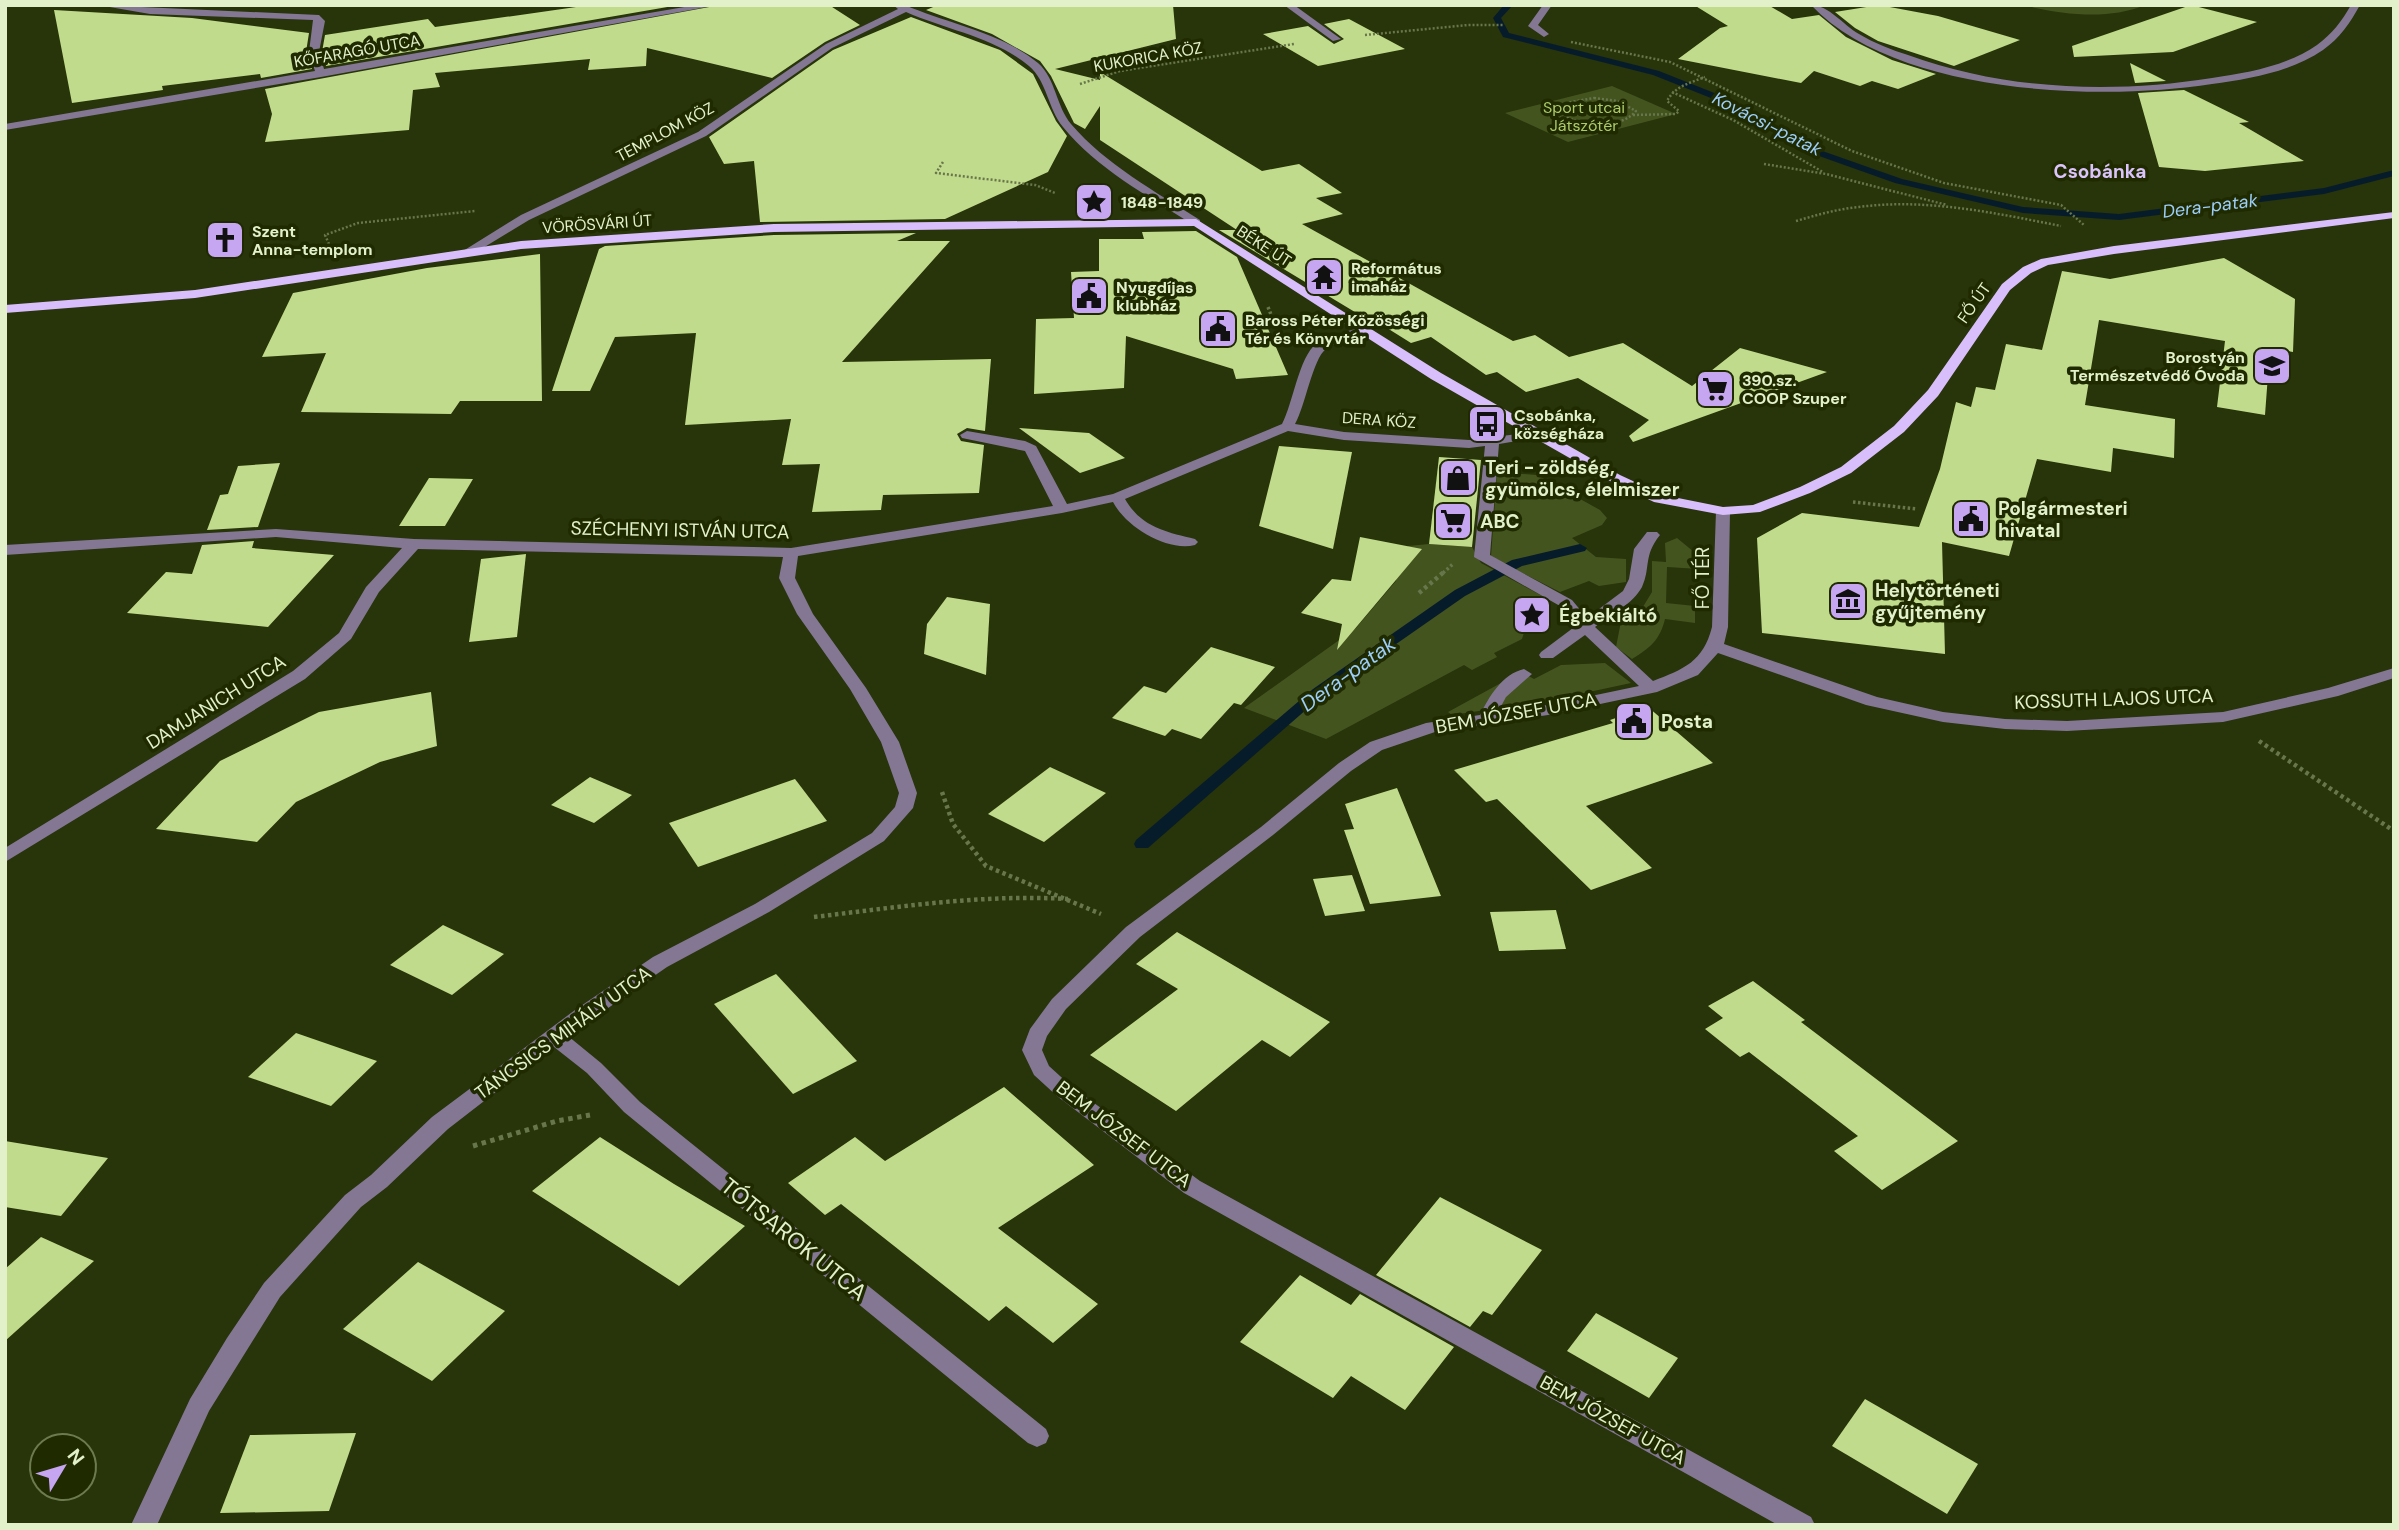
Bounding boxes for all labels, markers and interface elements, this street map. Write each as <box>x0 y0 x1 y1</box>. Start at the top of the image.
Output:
street label: KŐFARAGÓ UTCA <box>292 29 422 72</box>
street label: KUKORICA KÖZ <box>1092 37 1204 77</box>
water label: Kovácsi-patak <box>1708 86 1826 162</box>
street label: TEMPLOM KÖZ <box>612 97 718 167</box>
park label: Sport utcai Játszótér <box>1543 97 1625 136</box>
district label: Csobánka <box>2054 159 2146 184</box>
place icon: 1848-1849 <box>1073 181 1115 223</box>
water label: Dera-patak <box>2161 188 2260 224</box>
place label: 1848-1849 <box>1121 192 1203 213</box>
street label: VÖRÖSVÁRI ÚT <box>541 210 653 238</box>
church icon: Szent Anna-templom <box>204 219 246 261</box>
place label: Szent Anna-templom <box>252 221 373 260</box>
street label: BÉKE ÚT <box>1233 221 1295 271</box>
temple icon: Református imaház <box>1303 256 1345 298</box>
place label: Református imaház <box>1351 258 1442 297</box>
public building icon: Nyugdíjas klubház <box>1068 275 1110 317</box>
place label: Nyugdíjas klubház <box>1116 277 1193 316</box>
street label: FŐ ÚT <box>1953 279 1995 327</box>
public building icon: Baross Péter Közösségi Tér és Könyvtár <box>1197 308 1239 350</box>
place label: Baross Péter Közösségi Tér és Könyvtár <box>1245 310 1425 349</box>
school or university icon: Borostyán Természetvédő Óvoda <box>2251 345 2293 387</box>
place label: Borostyán Természetvédő Óvoda <box>2070 347 2245 386</box>
supermarket icon: 390.sz. COOP Szuper <box>1694 368 1736 410</box>
place label: 390.sz. COOP Szuper <box>1742 370 1847 409</box>
bus stop icon: Csobánka, községháza <box>1466 403 1508 445</box>
place label: Csobánka, községháza <box>1514 405 1604 444</box>
street label: DERA KÖZ <box>1341 407 1417 433</box>
place label: Teri - zöldség, gyümölcs, élelmiszer <box>1485 455 1680 502</box>
shop icon: Teri - zöldség, gyümölcs, élelmiszer <box>1437 457 1479 499</box>
place label: Polgármesteri hivatal <box>1998 496 2128 543</box>
public building icon: Polgármesteri hivatal <box>1950 498 1992 540</box>
supermarket icon: ABC <box>1432 500 1474 542</box>
place label: ABC <box>1480 509 1520 534</box>
street label: SZÉCHENYI ISTVÁN UTCA <box>570 516 790 544</box>
street label: FŐ TÉR <box>1690 547 1715 609</box>
place label: Helytörténeti gyűjtemény <box>1875 578 2000 625</box>
museum icon: Helytörténeti gyűjtemény <box>1827 580 1869 622</box>
place icon: Égbekiáltó <box>1511 594 1553 636</box>
place label: Égbekiáltó <box>1559 603 1657 628</box>
water label: Dera-patak <box>1295 630 1402 718</box>
street label: DAMJANICH UTCA <box>142 649 291 755</box>
street label: KOSSUTH LAJOS UTCA <box>2014 683 2214 715</box>
street label: BEM JÓZSEF UTCA <box>1434 686 1599 739</box>
public building icon: Posta <box>1613 700 1655 742</box>
place label: Posta <box>1661 709 1713 734</box>
street label: TÁNCSICS MIHÁLY UTCA <box>470 960 656 1105</box>
street label: BEM JÓZSEF UTCA <box>1051 1075 1197 1193</box>
street label: TÓTSAROK UTCA <box>715 1171 873 1307</box>
street label: BEM JÓZSEF UTCA <box>1536 1370 1691 1471</box>
north arrow <box>28 1432 98 1502</box>
text: N <box>62 1444 90 1470</box>

